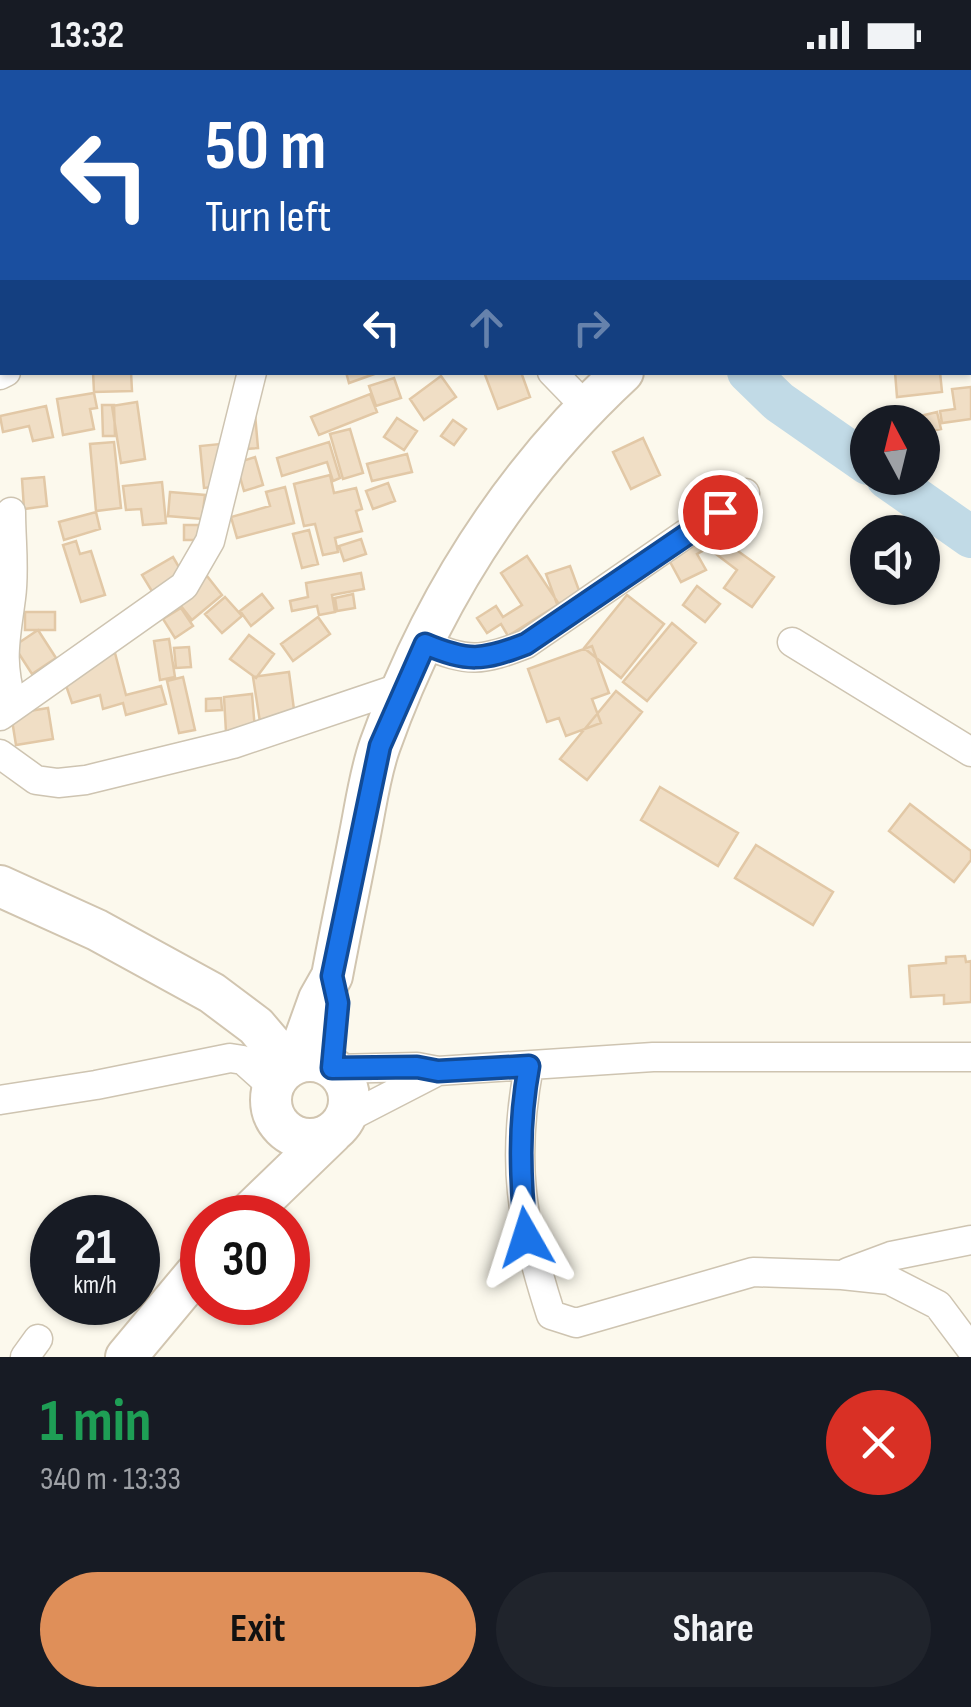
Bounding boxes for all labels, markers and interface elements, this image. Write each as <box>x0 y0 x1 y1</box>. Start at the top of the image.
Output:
text: 13:32 <box>50 13 124 58</box>
text: 50 m <box>205 105 326 189</box>
icon: left <box>40 110 170 240</box>
text: Turn left <box>205 190 331 245</box>
icon: left <box>354 300 409 355</box>
icon: ahead <box>459 300 514 355</box>
icon: right <box>564 300 619 355</box>
north arrow <box>850 405 940 495</box>
map controls <box>850 405 940 605</box>
pin <box>678 470 763 555</box>
icon: arrive <box>693 485 748 540</box>
button: sound <box>850 515 940 605</box>
position arrow <box>474 1185 578 1289</box>
speed limit sign: 30 <box>180 1195 310 1325</box>
text: 21 <box>74 1218 116 1278</box>
text: km/h <box>73 1270 117 1301</box>
text: 1 min <box>40 1386 152 1458</box>
button: close <box>826 1390 931 1495</box>
text: 340 m · 13:33 <box>40 1460 181 1499</box>
button: Exit <box>40 1572 476 1687</box>
button: Share <box>496 1572 931 1687</box>

